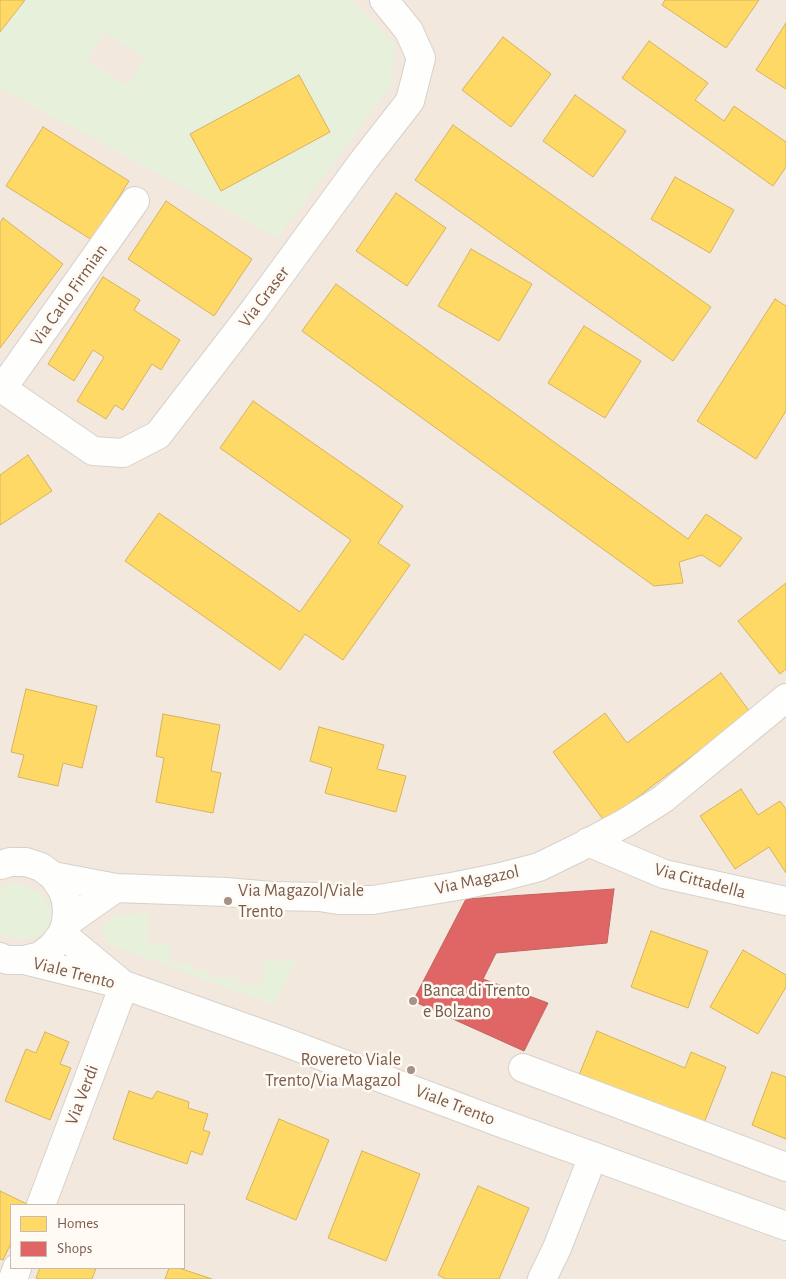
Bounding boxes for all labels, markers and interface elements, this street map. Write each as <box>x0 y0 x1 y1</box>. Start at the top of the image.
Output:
street label: Via Carlo Firmian <box>26 240 112 350</box>
street label: Via Graser <box>234 262 294 332</box>
street label: Via Cittadella <box>652 858 748 904</box>
street label: Via Magazol <box>433 861 521 899</box>
place label: Via Magazol/Viale Trento <box>238 880 364 922</box>
marker: Via Magazol/Viale Trento <box>222 895 234 907</box>
street label: Viale Trento <box>31 952 117 994</box>
place label: Banca di Trento e Bolzano <box>423 980 530 1022</box>
marker: Banca di Trento e Bolzano <box>407 995 419 1007</box>
place label: Rovereto Viale Trento/Via Magazol <box>265 1049 401 1092</box>
street label: Via Verdi <box>61 1062 103 1128</box>
marker: Rovereto Viale Trento/Via Magazol <box>405 1064 417 1076</box>
street label: Viale Trento <box>412 1080 498 1130</box>
legend <box>10 1204 185 1269</box>
text: Homes <box>57 1216 99 1231</box>
text: Shops <box>57 1241 92 1256</box>

